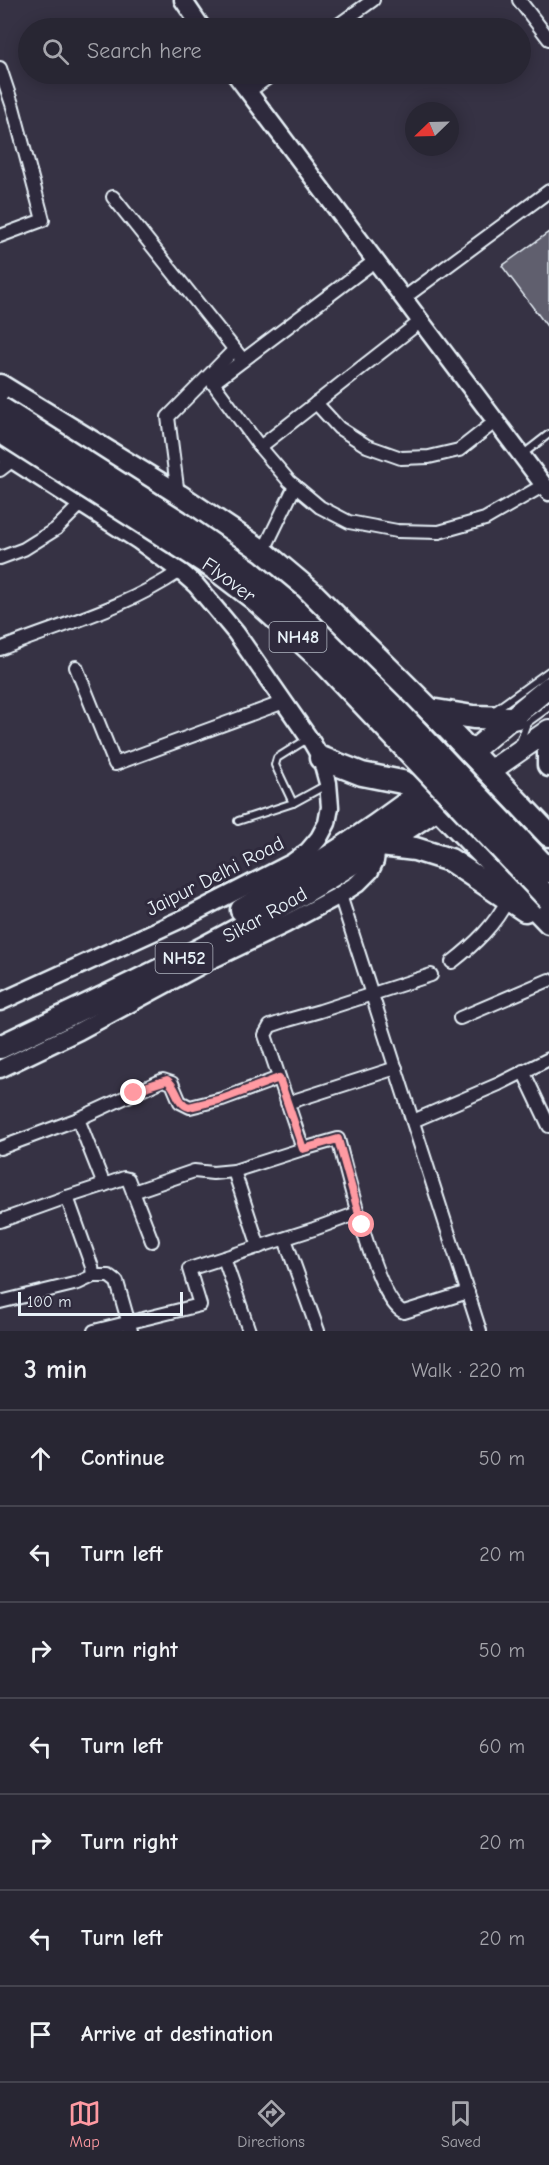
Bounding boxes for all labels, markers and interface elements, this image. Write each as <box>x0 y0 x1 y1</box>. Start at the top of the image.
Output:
search box <box>18 18 531 84</box>
icon: search <box>39 35 72 68</box>
text: Search here <box>87 38 202 64</box>
north arrow <box>405 102 459 156</box>
street label: Flyover <box>198 552 260 607</box>
road number: NH48 <box>270 622 326 652</box>
street label: Jaipur Delhi Road <box>142 831 288 921</box>
street label: Sikar Road <box>219 882 311 947</box>
road number: NH52 <box>156 943 213 973</box>
route end <box>120 1079 146 1105</box>
route start <box>348 1211 374 1237</box>
scale bar <box>18 1289 183 1316</box>
text: 100 m <box>27 1293 71 1311</box>
text: 3 min <box>24 1355 87 1385</box>
text: Walk · 220 m <box>411 1359 525 1382</box>
icon: ahead <box>24 1442 57 1475</box>
text: Continue <box>81 1445 164 1471</box>
text: 50 m <box>479 1447 525 1470</box>
icon: left <box>24 1538 57 1571</box>
text: Turn left <box>81 1541 163 1567</box>
text: 20 m <box>479 1543 525 1566</box>
icon: right <box>24 1634 57 1667</box>
text: Turn right <box>81 1637 178 1663</box>
text: 50 m <box>479 1639 525 1662</box>
icon: left <box>24 1730 57 1763</box>
text: Turn left <box>81 1733 163 1759</box>
text: 60 m <box>479 1735 525 1758</box>
icon: right <box>24 1826 57 1859</box>
text: Turn right <box>81 1829 178 1855</box>
text: 20 m <box>479 1831 525 1854</box>
icon: left <box>24 1922 57 1955</box>
text: Turn left <box>81 1925 163 1951</box>
text: 20 m <box>479 1927 525 1950</box>
icon: arrive <box>24 2018 57 2051</box>
text: Arrive at destination <box>81 2021 273 2047</box>
tab: Map <box>68 2097 101 2151</box>
tab: Directions <box>237 2097 305 2151</box>
tab: Saved <box>441 2097 481 2151</box>

